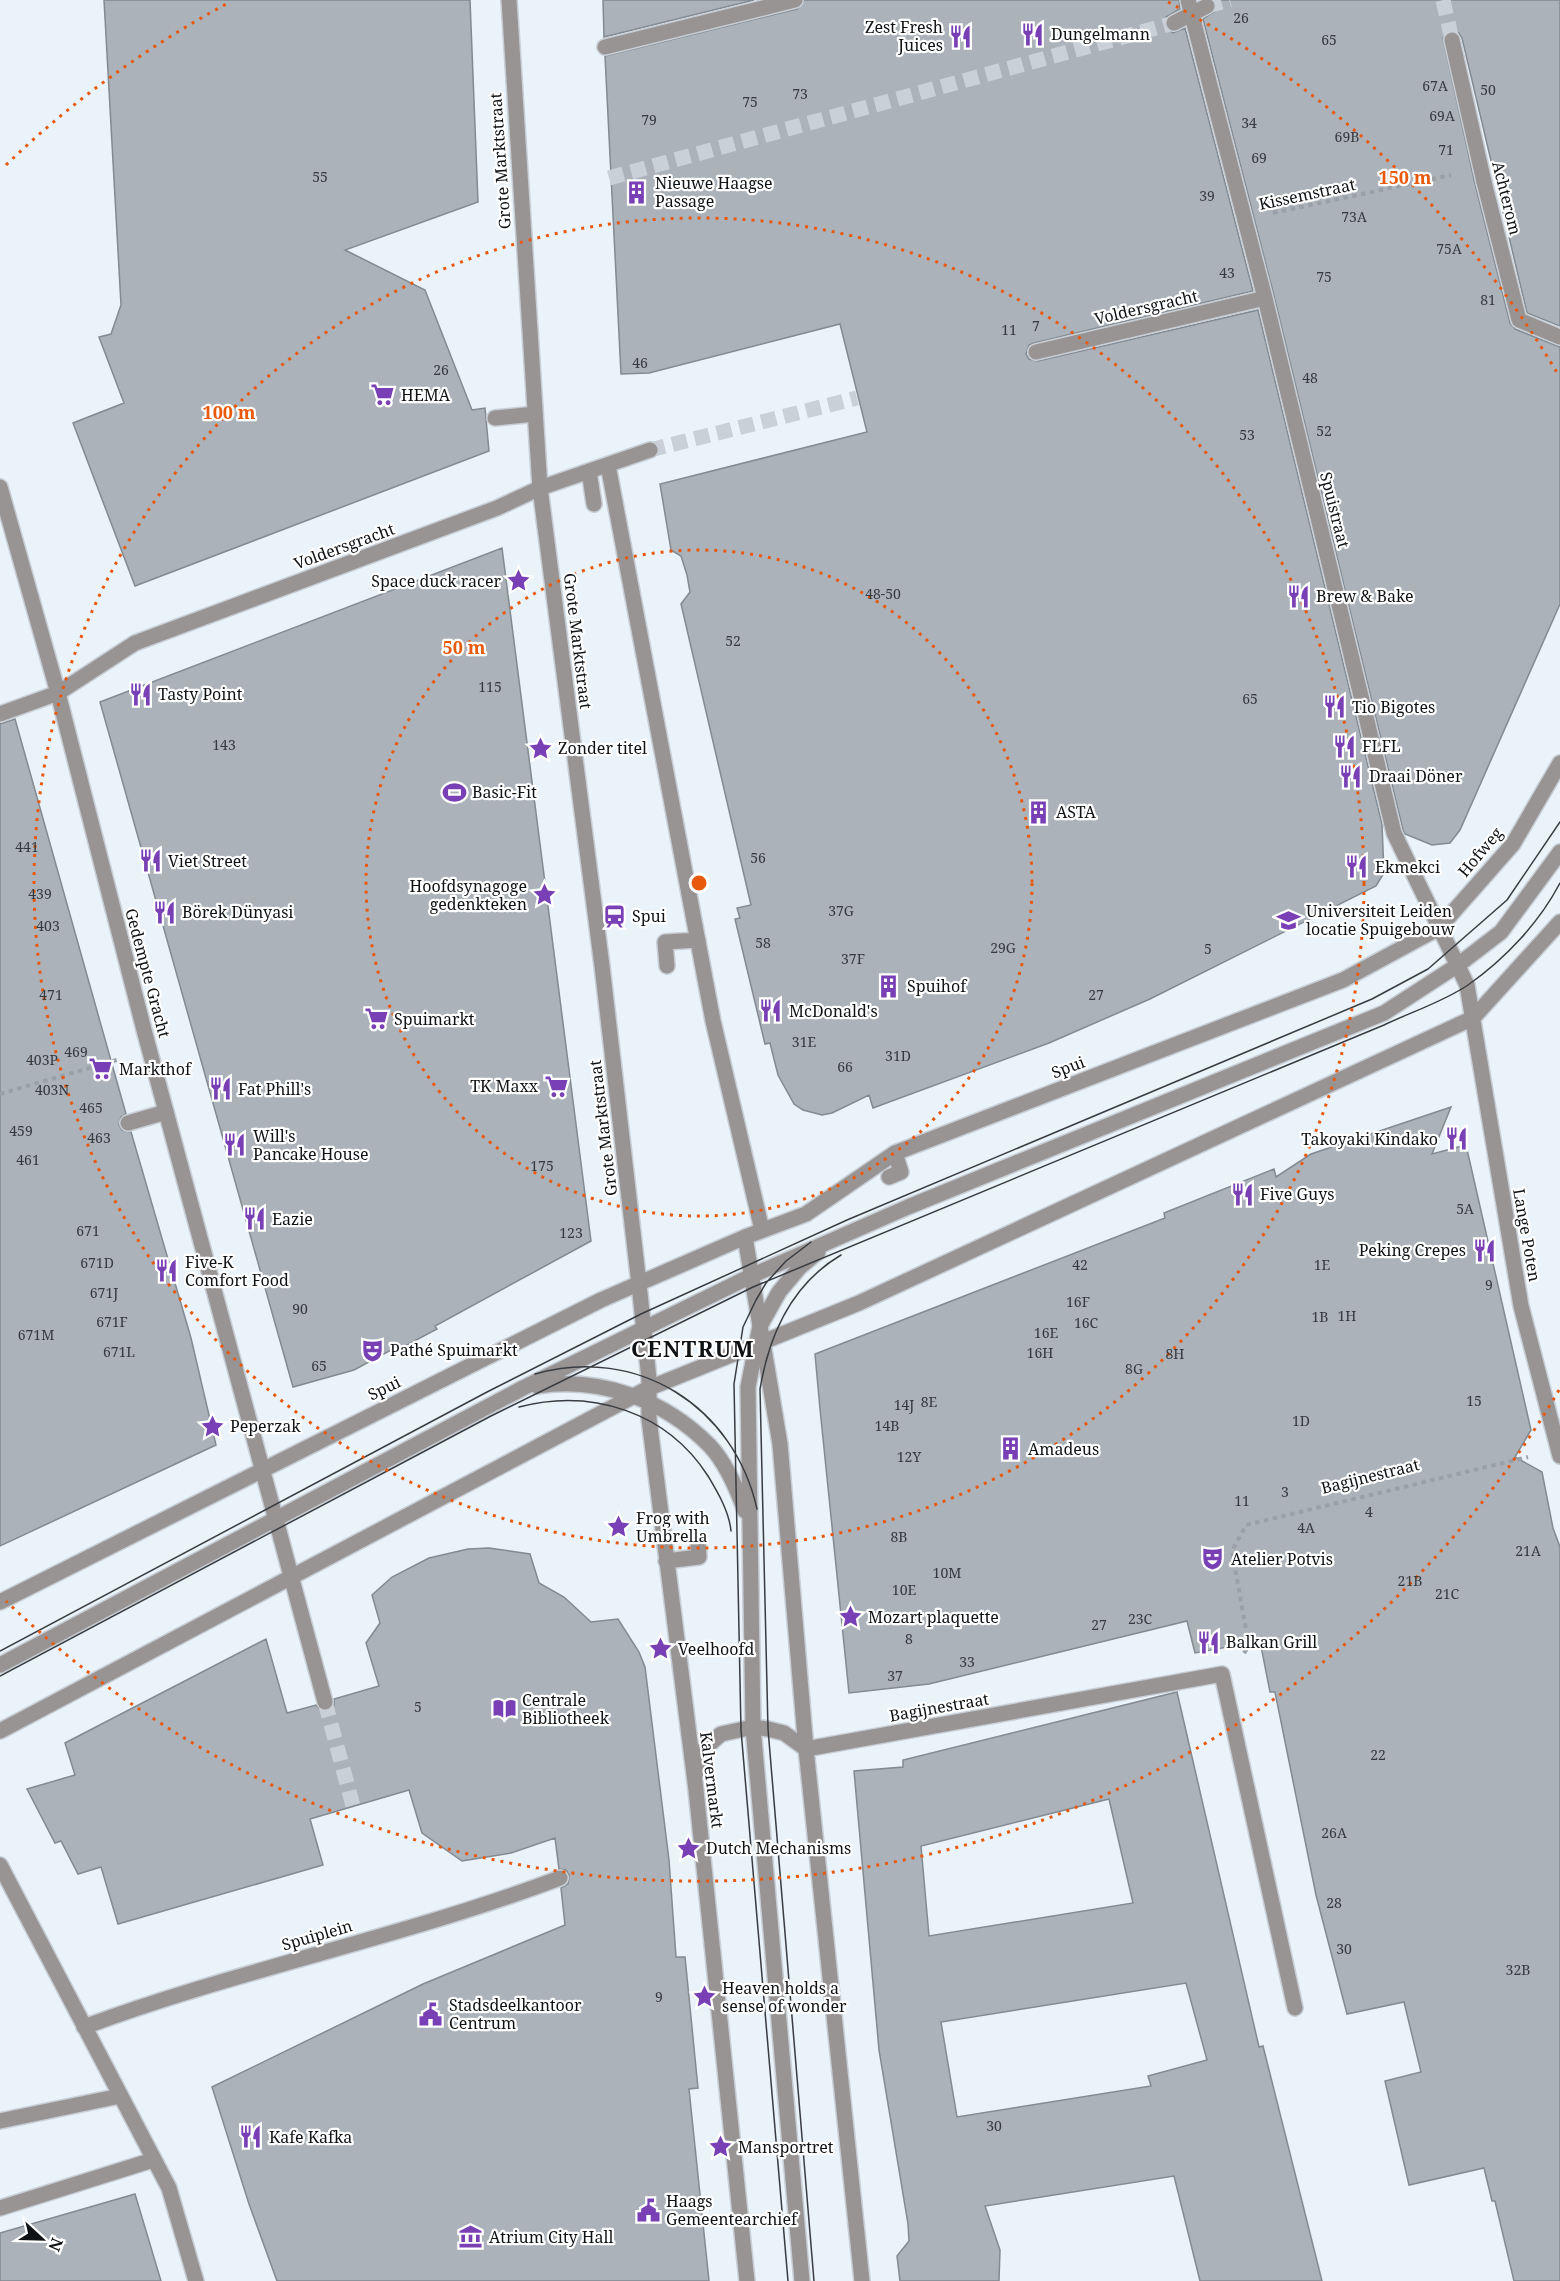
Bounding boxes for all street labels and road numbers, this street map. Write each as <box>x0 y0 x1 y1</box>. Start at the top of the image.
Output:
street label: Grote Marktstraat <box>484 92 516 230</box>
street label: Achterom <box>1487 159 1527 237</box>
street label: Kissemstraat <box>1257 173 1358 215</box>
street label: Voldersgracht <box>1092 284 1200 330</box>
street label: Spuistraat <box>1315 470 1355 551</box>
street label: Voldersgracht <box>291 517 398 574</box>
street label: Grote Marktstraat <box>559 572 597 711</box>
street label: Hofweg <box>1453 822 1508 882</box>
street label: Gedempte Gracht <box>120 906 176 1040</box>
street label: Spui <box>1048 1051 1088 1083</box>
street label: Grote Marktstraat <box>584 1058 622 1197</box>
street label: Lange Poten <box>1508 1187 1546 1283</box>
street label: Spui <box>364 1371 404 1405</box>
street label: Bagijnestraat <box>1319 1453 1422 1499</box>
street label: Bagijnestraat <box>888 1687 991 1727</box>
street label: Kalvermarkt <box>695 1730 729 1830</box>
street label: Spuiplein <box>279 1914 355 1956</box>

